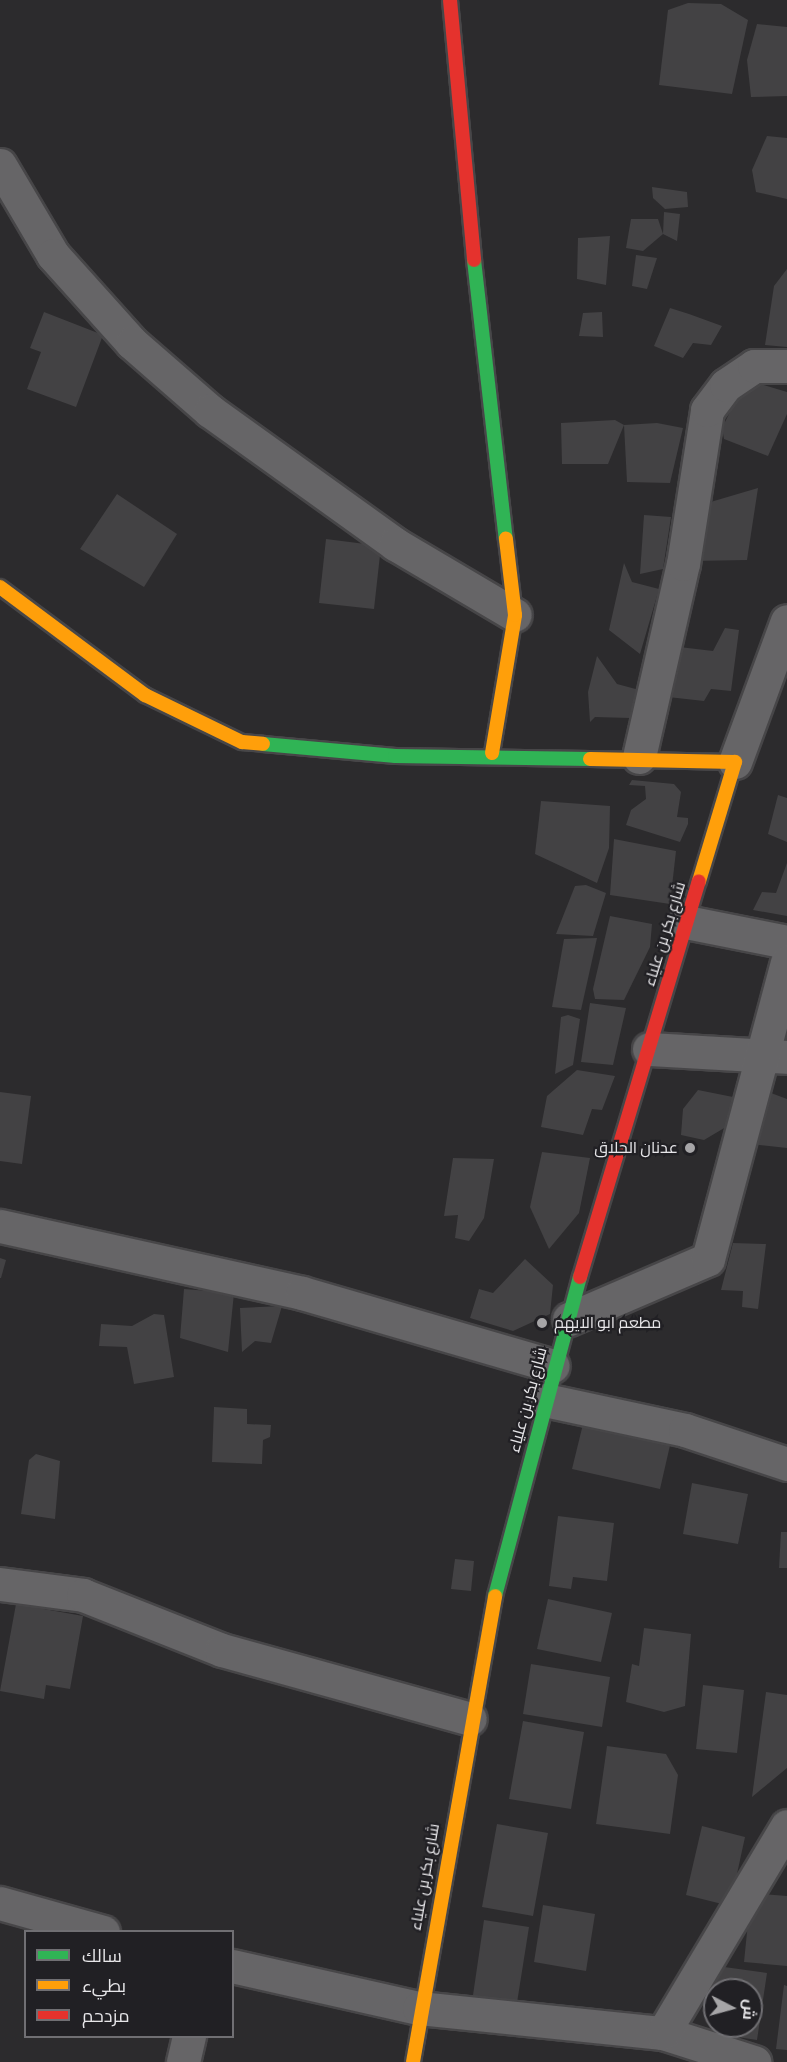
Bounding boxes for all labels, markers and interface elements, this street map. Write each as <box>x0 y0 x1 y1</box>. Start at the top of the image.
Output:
street label: شارع بكر بن علياء <box>640 879 690 989</box>
place label: عدنان الحلاق <box>594 1138 678 1158</box>
marker: عدنان الحلاق <box>683 1141 697 1155</box>
place label: مطعم ابو الايهم <box>554 1313 661 1333</box>
marker: مطعم ابو الايهم <box>535 1316 549 1330</box>
street label: شارع بكر بن علياء <box>505 1345 551 1455</box>
street label: شارع بكر بن علياء <box>406 1822 444 1932</box>
legend <box>24 1930 234 2038</box>
text: سالك <box>82 1944 122 1969</box>
text: بطيء <box>82 1974 126 1999</box>
north arrow <box>703 1978 763 2038</box>
text: ش <box>737 1998 761 2021</box>
text: مزدحم <box>82 2004 130 2029</box>

